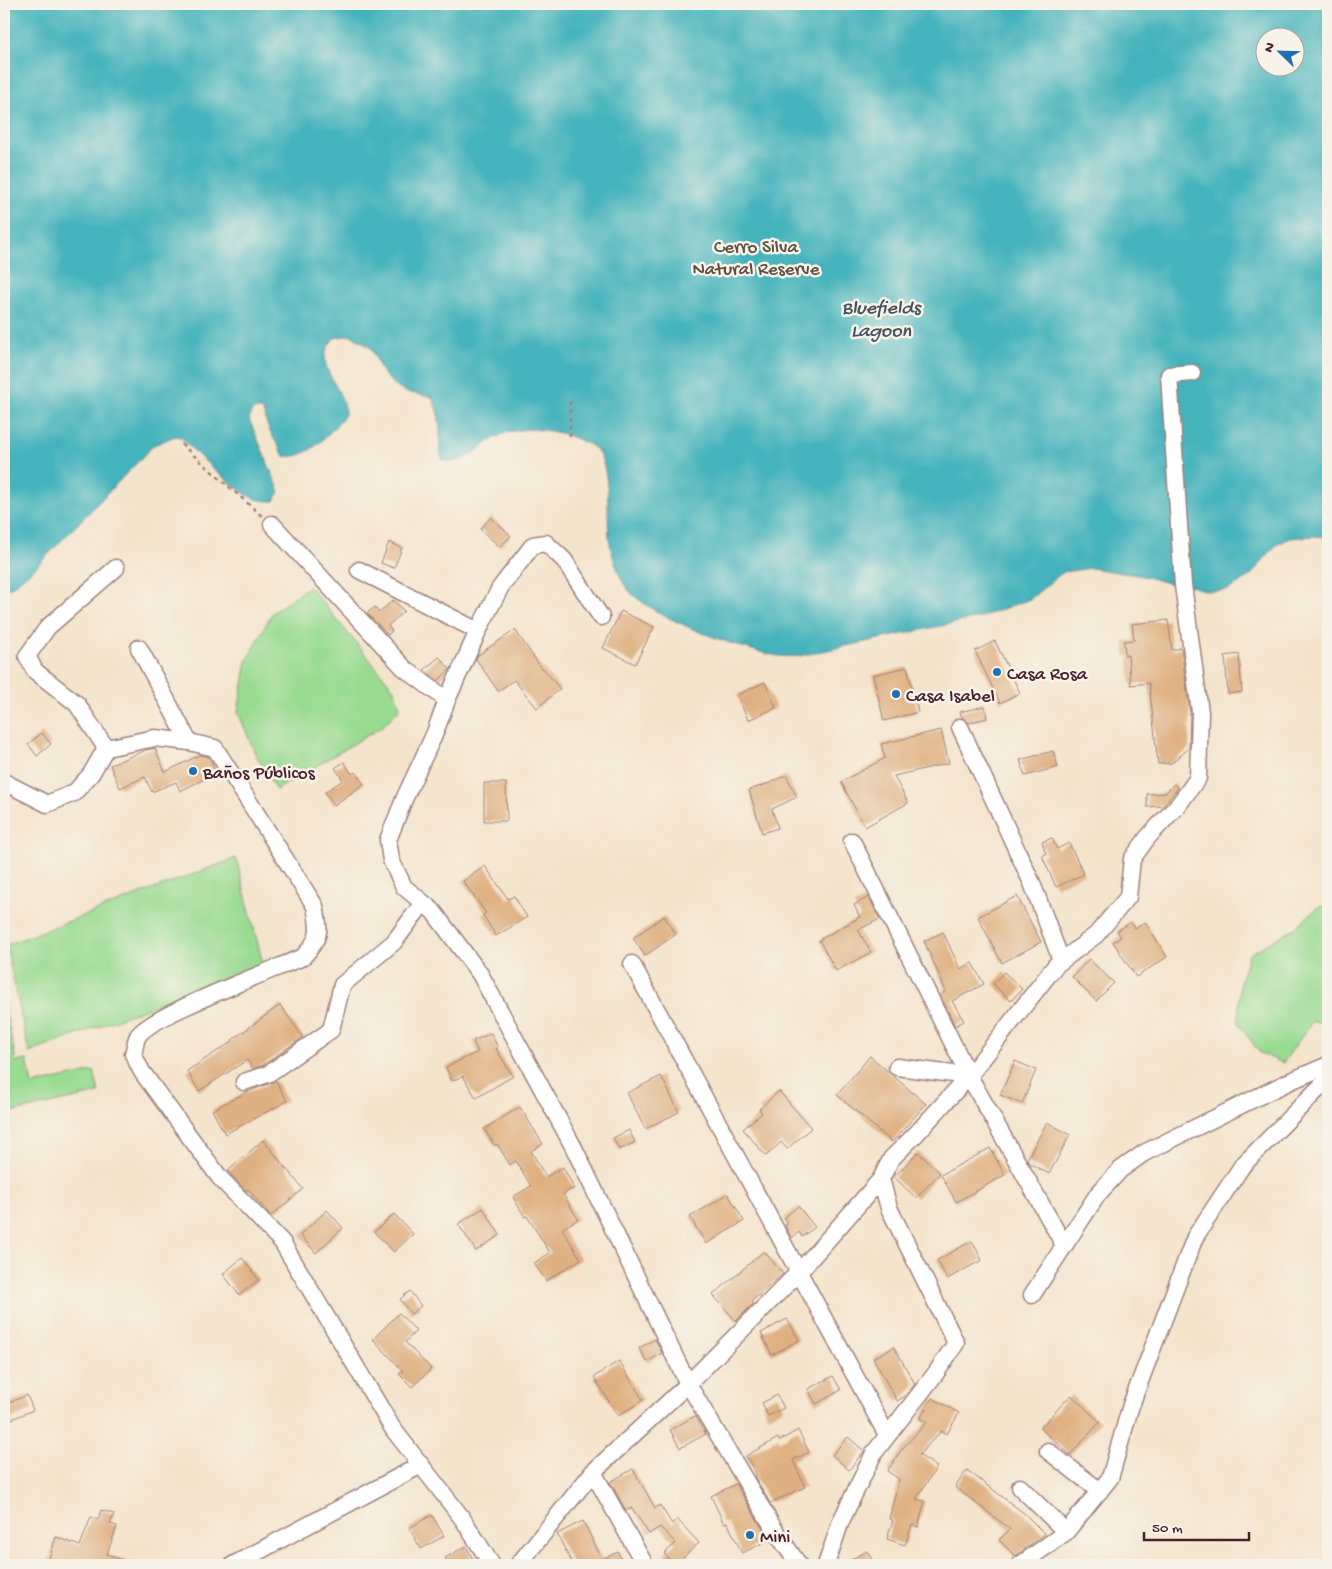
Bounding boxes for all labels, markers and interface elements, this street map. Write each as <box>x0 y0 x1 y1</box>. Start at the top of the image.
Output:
north arrow <box>1254 28 1304 78</box>
text: N <box>1261 40 1280 55</box>
park label: Cerro Silva Natural Reserve <box>692 237 820 282</box>
water label: Bluefields Lagoon <box>842 298 922 344</box>
place label: Casa Rosa <box>1007 664 1089 687</box>
marker: Casa Rosa <box>991 666 1003 678</box>
place label: Casa Isabel <box>906 686 995 709</box>
marker: Casa Isabel <box>890 688 902 700</box>
place label: Baños Públicos <box>202 763 316 786</box>
marker: Baños Públicos <box>187 765 199 777</box>
scale bar <box>1144 1509 1250 1541</box>
text: 50 m <box>1152 1520 1183 1538</box>
place label: Mini <box>760 1527 790 1550</box>
marker: Mini <box>744 1529 756 1541</box>

